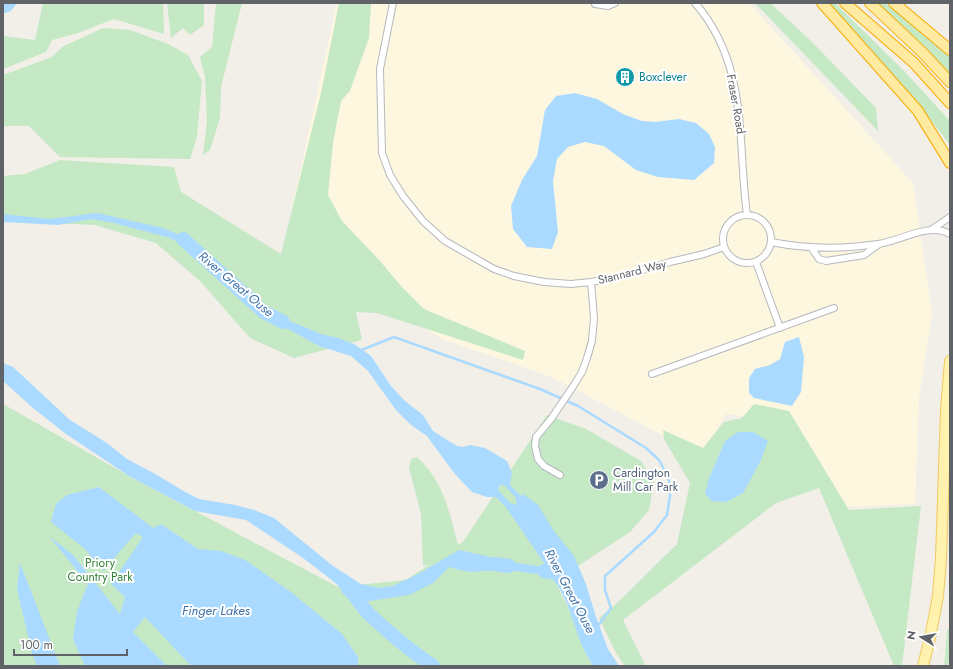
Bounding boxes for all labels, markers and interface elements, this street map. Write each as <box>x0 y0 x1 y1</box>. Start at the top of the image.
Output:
building icon: Boxclever <box>614 66 636 88</box>
place label: Boxclever <box>639 68 688 86</box>
street label: Fraser Road <box>722 73 750 135</box>
water label: River Great Ouse <box>194 247 278 322</box>
street label: Stannard Way <box>596 255 669 289</box>
place label: Cardington Mill Car Park <box>613 464 679 496</box>
parking icon: Cardington Mill Car Park <box>588 469 610 491</box>
water label: River Great Ouse <box>540 545 600 637</box>
park label: Priory Country Park <box>68 554 133 586</box>
water label: Finger Lakes <box>182 601 251 620</box>
north arrow <box>901 617 941 657</box>
text: N <box>902 629 920 641</box>
scale bar <box>14 631 127 657</box>
text: 100 m <box>20 636 53 654</box>

